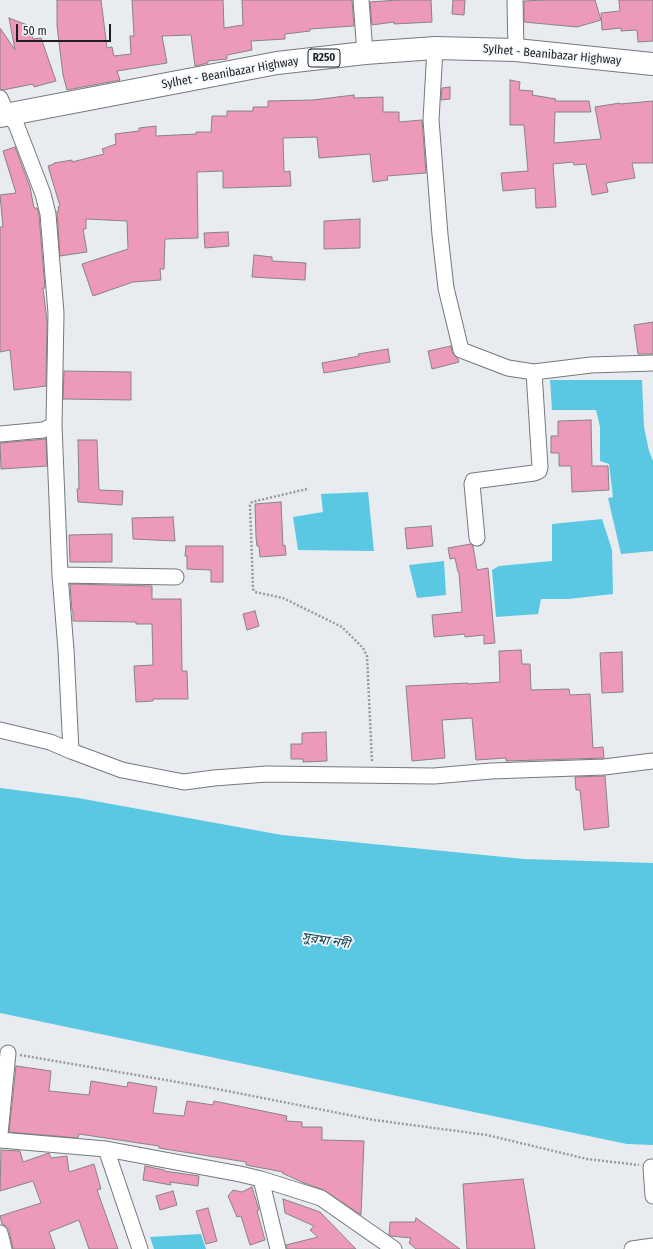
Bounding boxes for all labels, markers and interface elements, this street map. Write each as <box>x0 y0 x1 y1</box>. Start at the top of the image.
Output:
scale bar <box>18 16 113 42</box>
text: 50 m <box>23 24 47 38</box>
street label: Sylhet - Beanibazar Highway <box>482 42 622 68</box>
road number: R250 <box>308 49 340 67</box>
street label: Sylhet - Beanibazar Highway <box>160 54 300 92</box>
water label: সুরমা নদী <box>301 929 351 953</box>

